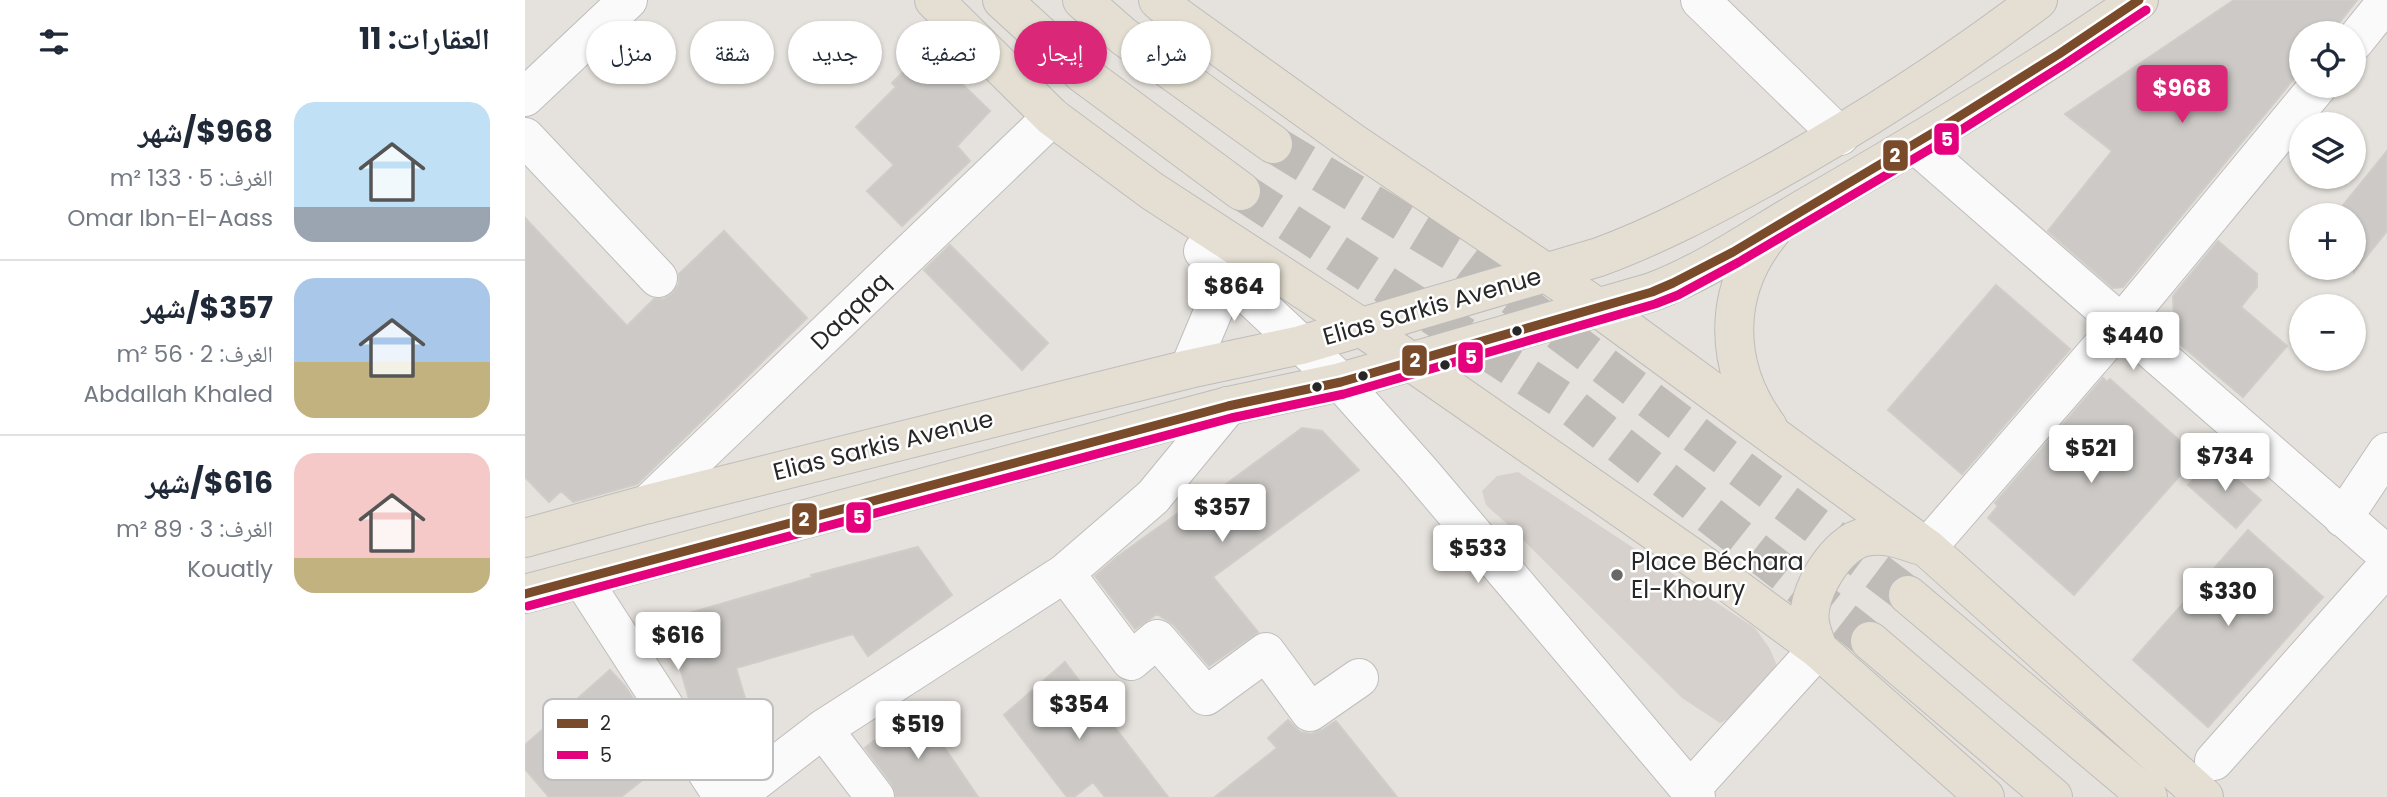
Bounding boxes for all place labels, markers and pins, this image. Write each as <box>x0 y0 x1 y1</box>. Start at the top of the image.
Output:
pin: $968 <box>2141 66 2223 125</box>
pin: $864 <box>1193 264 1275 323</box>
pin: $440 <box>2092 312 2174 372</box>
unlabelled marker <box>1510 324 1524 338</box>
unlabelled marker <box>1438 358 1452 372</box>
unlabelled marker <box>1356 369 1370 383</box>
unlabelled marker <box>1310 380 1324 394</box>
pin: $521 <box>2050 426 2132 485</box>
pin: $734 <box>2184 434 2266 493</box>
pin: $357 <box>1181 484 1263 544</box>
pin: $533 <box>1437 526 1519 585</box>
place label: Place Béchara El-Khoury <box>1631 545 1804 606</box>
marker: Place Béchara El-Khoury <box>1609 567 1625 583</box>
pin: $330 <box>2187 568 2269 628</box>
pin: $616 <box>637 612 719 672</box>
pin: $354 <box>1038 682 1120 741</box>
pin: $519 <box>877 702 959 761</box>

